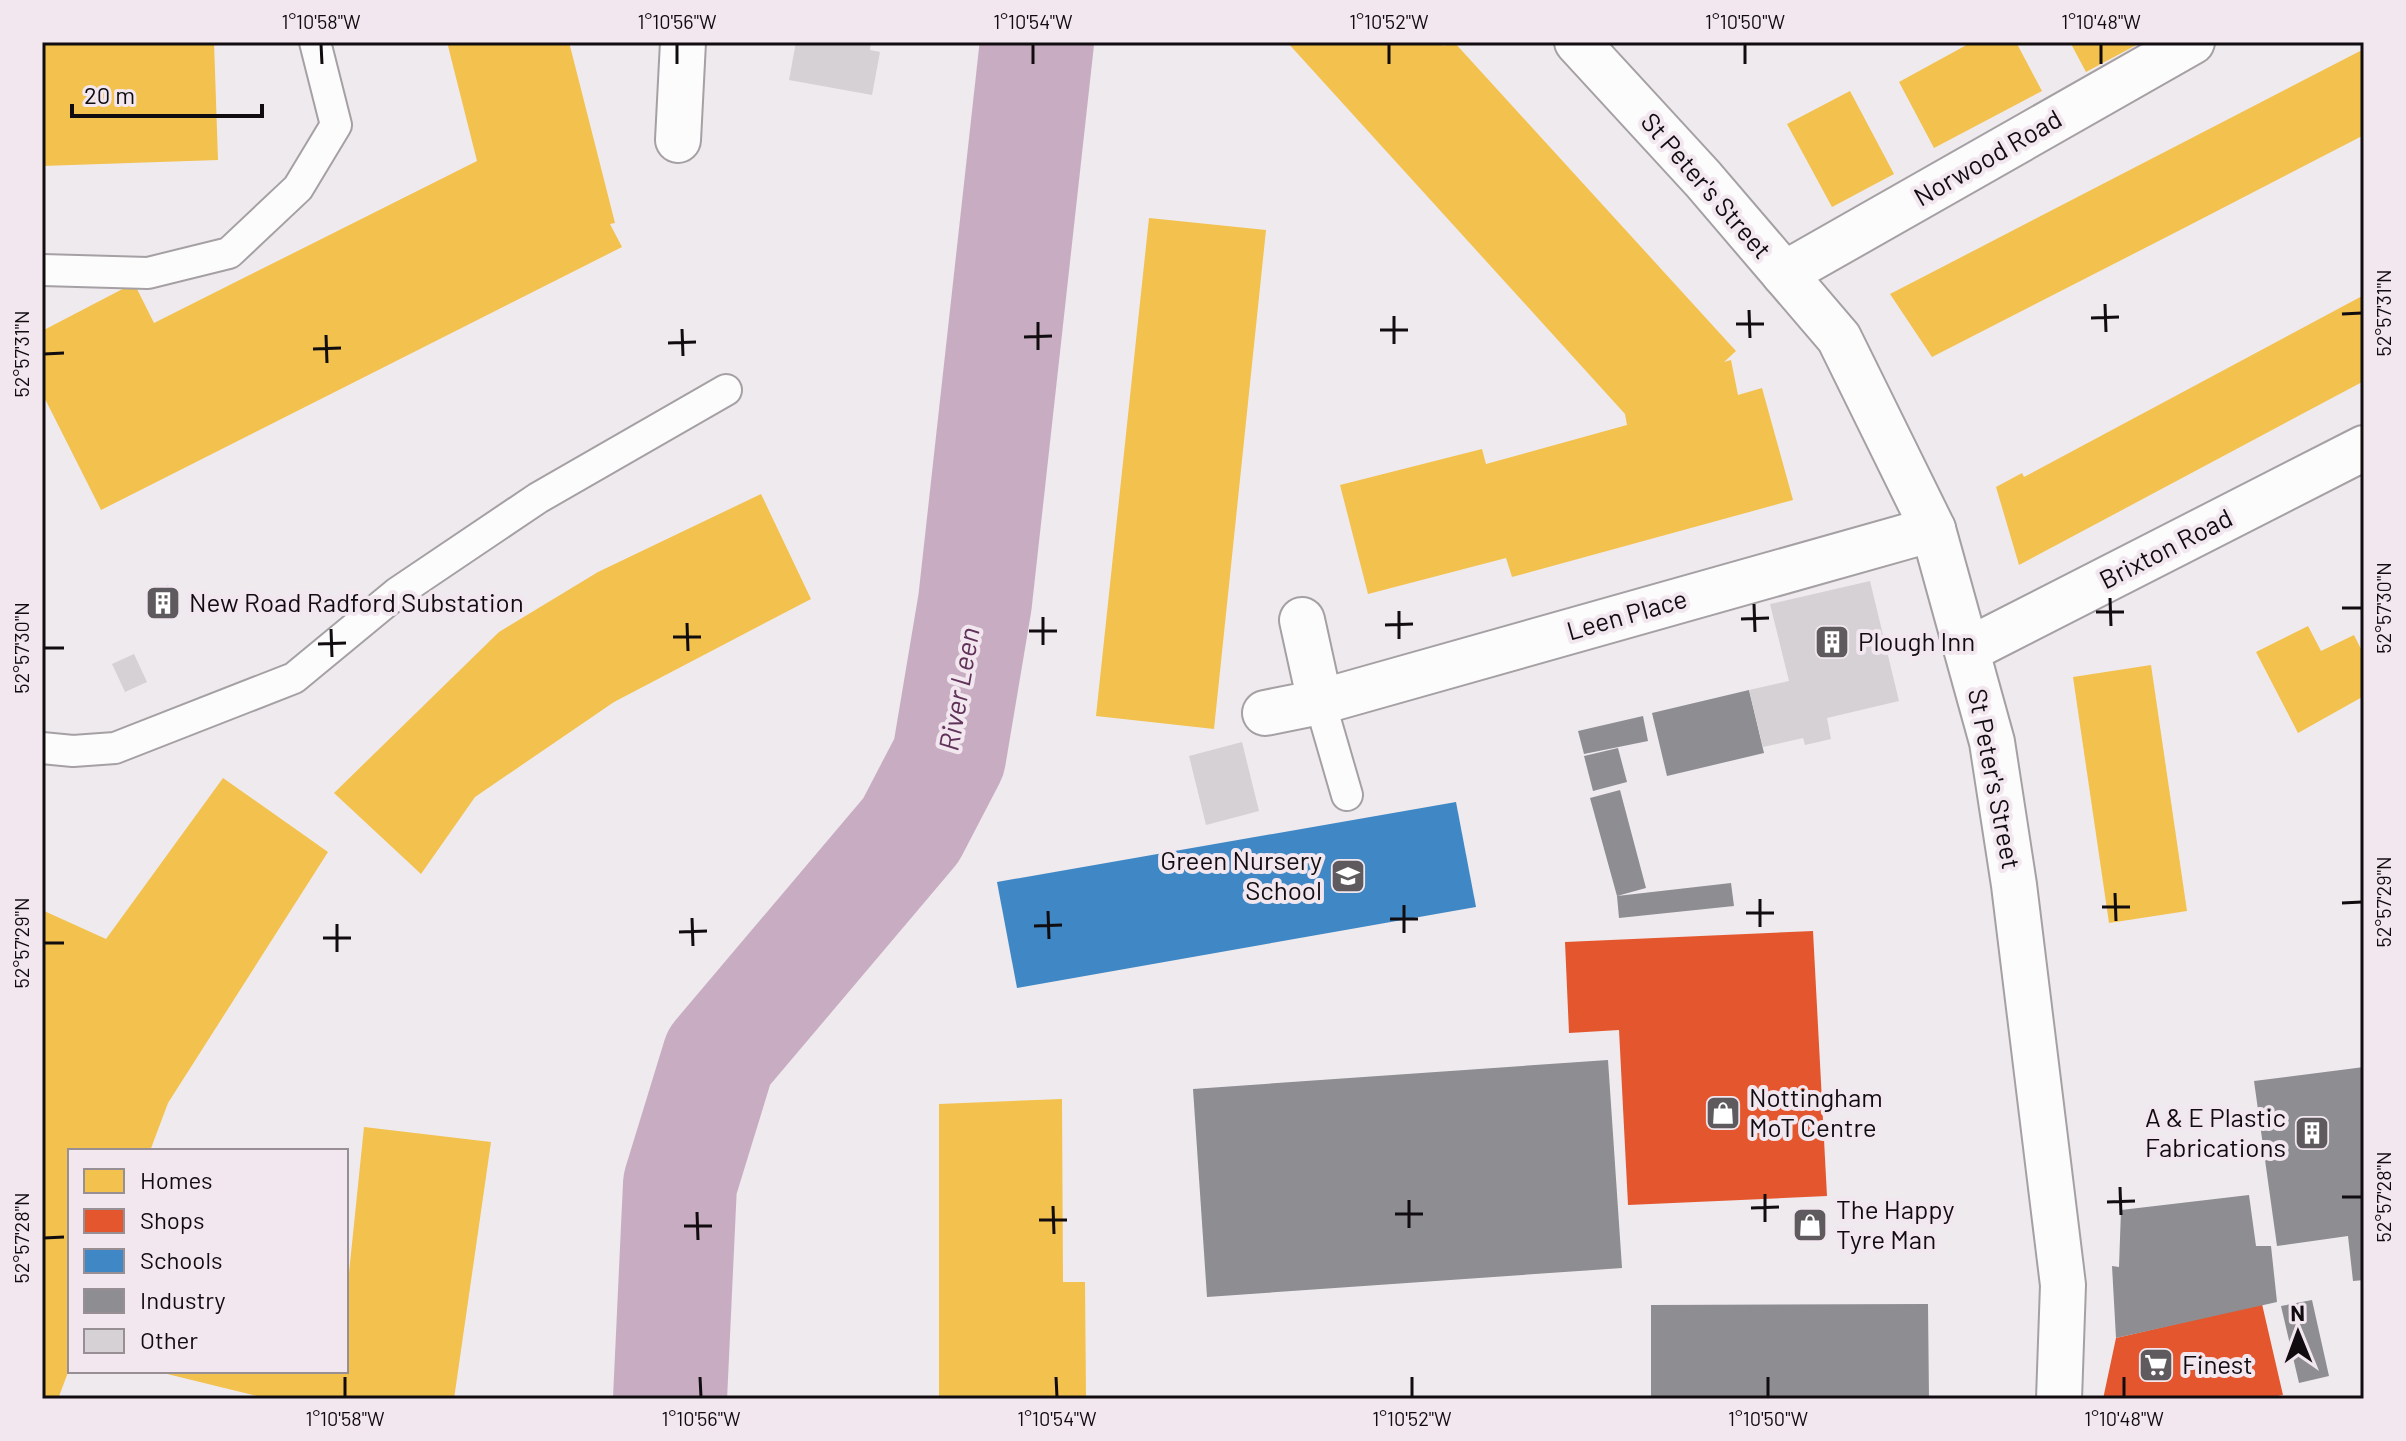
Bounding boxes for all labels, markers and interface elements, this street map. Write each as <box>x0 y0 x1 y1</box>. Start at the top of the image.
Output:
text: 1°10'58"W <box>281 9 361 33</box>
text: 1°10'56"W <box>638 9 717 33</box>
text: 1°10'54"W <box>993 9 1073 33</box>
text: 1°10'52"W <box>1349 9 1429 33</box>
text: 1°10'50"W <box>1705 9 1785 33</box>
text: 1°10'48"W <box>2061 9 2141 33</box>
scale bar <box>72 68 262 118</box>
text: 20 m <box>84 80 135 109</box>
street label: Norwood Road <box>1908 102 2067 211</box>
street label: St Peter's Street <box>1635 106 1779 264</box>
text: 52°57'31"N <box>2371 270 2395 356</box>
text: 52°57'31"N <box>9 311 33 397</box>
street label: Brixton Road <box>2094 501 2237 594</box>
text: 52°57'30"N <box>2371 562 2395 654</box>
street label: Leen Place <box>1563 582 1690 645</box>
building icon: New Road Radford Substation <box>144 584 182 622</box>
place label: New Road Radford Substation <box>189 586 524 617</box>
text: 52°57'30"N <box>9 602 33 694</box>
building icon: Plough Inn <box>1813 623 1851 661</box>
water label: River Leen <box>930 624 986 753</box>
place label: Plough Inn <box>1858 625 1975 656</box>
street label: St Peter's Street <box>1963 686 2028 872</box>
place label: Green Nursery School <box>1160 844 1322 905</box>
school or university icon: Green Nursery School <box>1329 857 1367 895</box>
text: 52°57'29"N <box>2371 857 2395 947</box>
text: 52°57'29"N <box>9 898 33 988</box>
place label: Nottingham MoT Centre <box>1749 1081 1883 1142</box>
shop icon: Nottingham MoT Centre <box>1704 1094 1742 1132</box>
place label: A & E Plastic Fabrications <box>2145 1101 2286 1162</box>
building icon: A & E Plastic Fabrications <box>2293 1114 2331 1152</box>
legend <box>68 1149 348 1373</box>
text: 52°57'28"N <box>2371 1152 2395 1242</box>
text: Homes <box>140 1165 213 1194</box>
text: 52°57'28"N <box>9 1193 33 1283</box>
place label: The Happy Tyre Man <box>1836 1193 1954 1254</box>
text: Shops <box>140 1205 205 1234</box>
shop icon: The Happy Tyre Man <box>1791 1206 1829 1244</box>
text: Schools <box>140 1245 223 1274</box>
text: Industry <box>140 1285 226 1314</box>
north arrow <box>2258 1293 2338 1373</box>
text: N <box>2290 1299 2305 1325</box>
text: Other <box>140 1325 198 1354</box>
supermarket icon: Finest <box>2137 1346 2175 1384</box>
place label: Finest <box>2182 1348 2253 1379</box>
text: 1°10'58"W <box>305 1406 385 1430</box>
text: 1°10'56"W <box>662 1406 741 1430</box>
text: 1°10'54"W <box>1017 1406 1097 1430</box>
text: 1°10'52"W <box>1372 1406 1452 1430</box>
text: 1°10'50"W <box>1728 1406 1808 1430</box>
text: 1°10'48"W <box>2084 1406 2164 1430</box>

